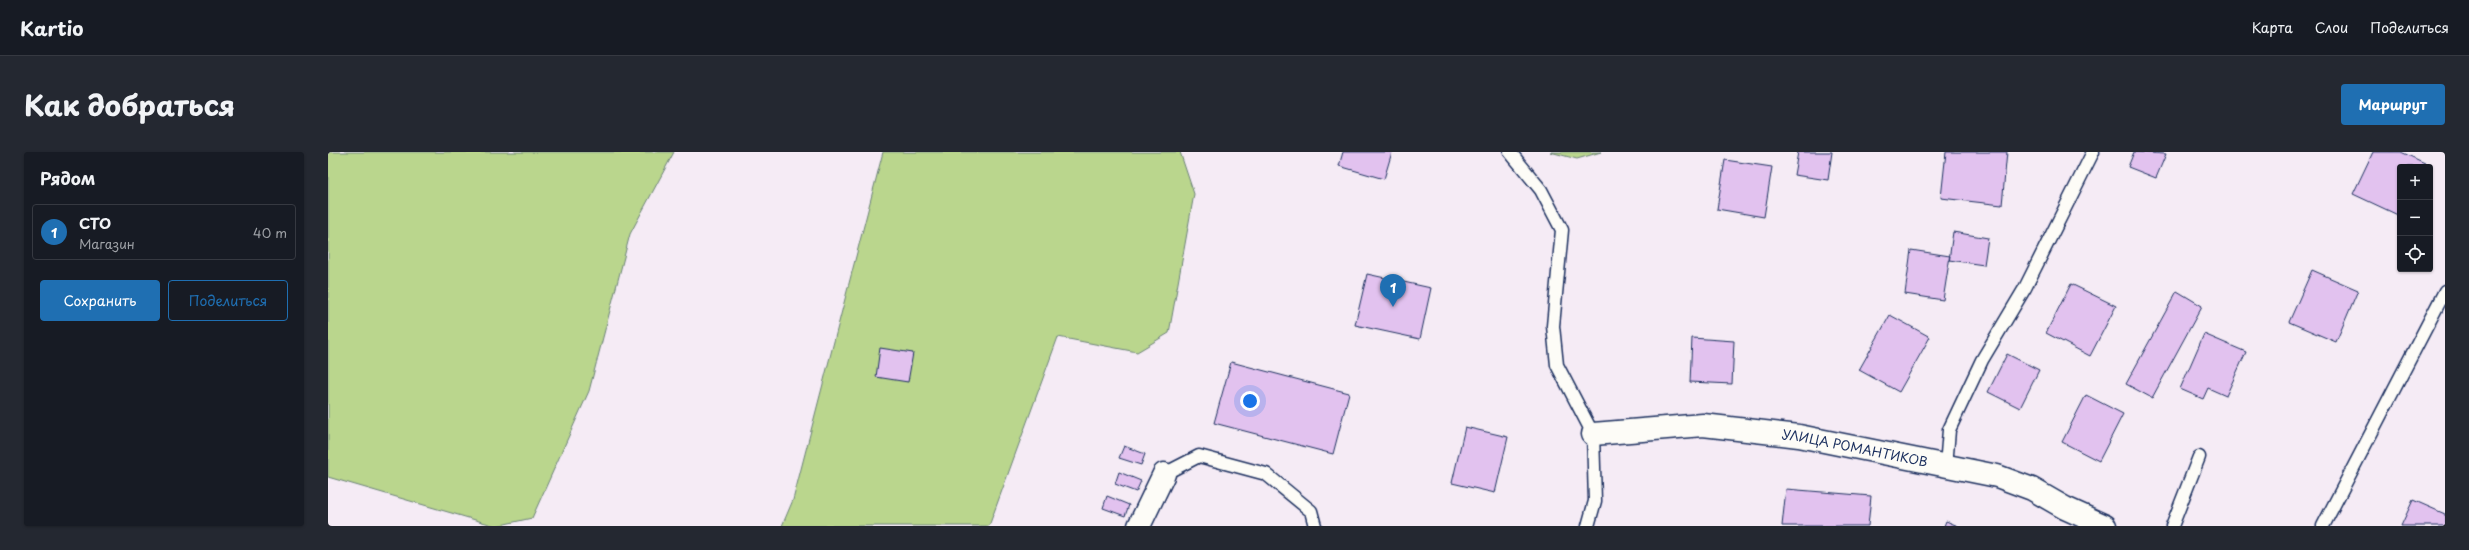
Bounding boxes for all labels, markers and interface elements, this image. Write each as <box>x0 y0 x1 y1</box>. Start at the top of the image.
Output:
text: Kartio <box>20 14 83 42</box>
text: Карта <box>2252 17 2293 38</box>
text: Слои <box>2315 17 2348 38</box>
text: Поделиться <box>2370 17 2449 38</box>
text: Как добраться <box>24 83 235 126</box>
button: Маршрут <box>2341 84 2445 125</box>
map controls <box>2397 164 2433 272</box>
button: + <box>2397 164 2433 200</box>
text: Рядом <box>40 165 95 191</box>
button: − <box>2397 200 2433 236</box>
text: СТО <box>79 211 111 234</box>
text: 1 <box>51 223 57 242</box>
text: 40 m <box>253 223 287 242</box>
text: Магазин <box>79 234 135 253</box>
button: locate <box>2397 236 2433 272</box>
pin: 1 <box>1380 274 1406 307</box>
button: Сохранить <box>40 280 160 321</box>
button: Поделиться <box>168 280 288 321</box>
your location <box>1240 391 1260 411</box>
street label: УЛИЦА РОМАНТИКОВ <box>1781 424 1929 471</box>

